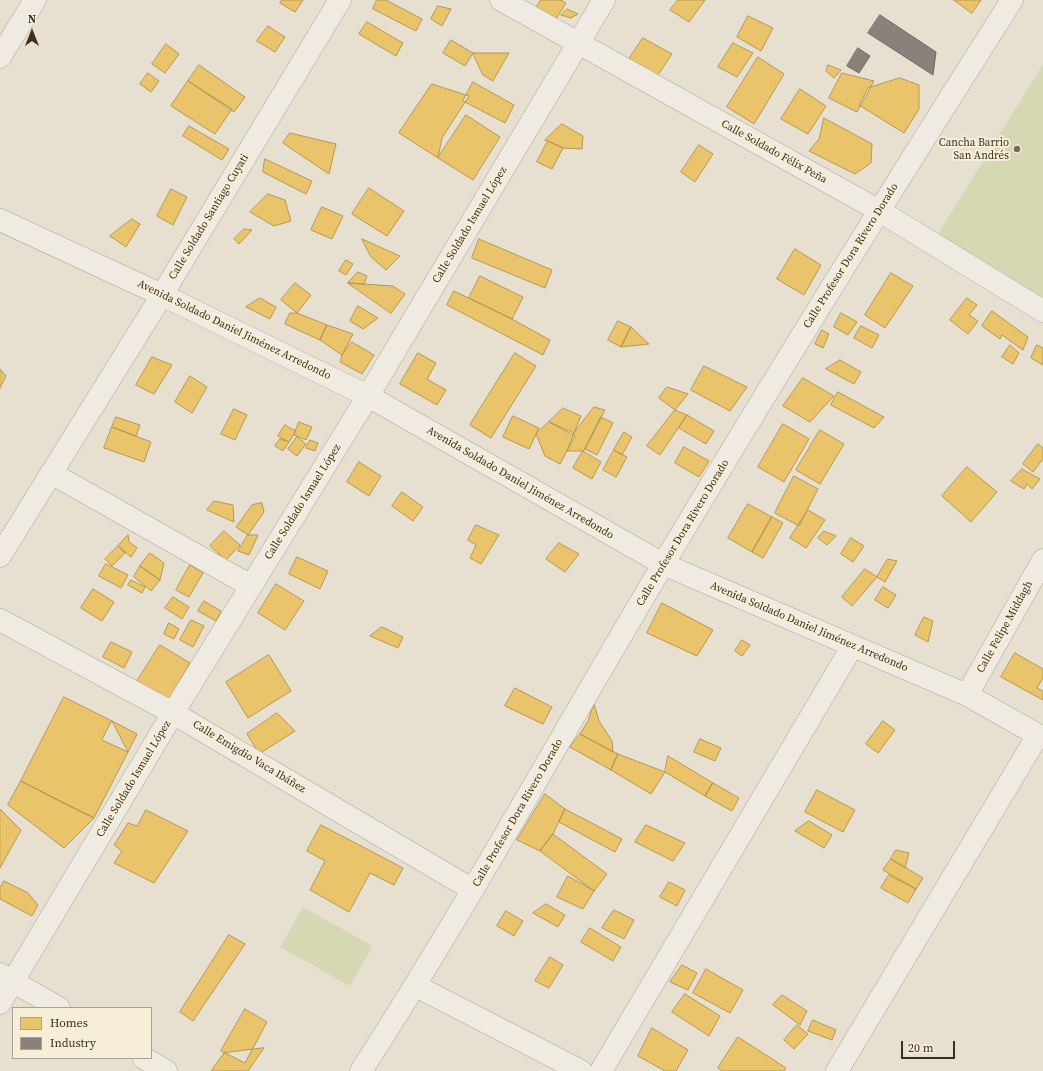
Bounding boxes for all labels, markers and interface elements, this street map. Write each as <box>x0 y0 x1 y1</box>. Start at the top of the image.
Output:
north arrow <box>12 12 52 52</box>
text: N <box>28 12 36 27</box>
street label: Calle Soldado Félix Peña <box>719 117 829 187</box>
place label: Cancha Barrio San Andrés <box>939 136 1009 162</box>
marker: Cancha Barrio San Andrés <box>1012 144 1022 154</box>
street label: Calle Soldado Santiago Cuyati <box>166 152 252 282</box>
street label: Calle Soldado Ismael López <box>430 164 510 286</box>
street label: Calle Profesor Dora Rivero Dorado <box>801 181 901 331</box>
street label: Avenida Soldado Daniel Jiménez Arredondo <box>135 277 333 383</box>
street label: Avenida Soldado Daniel Jiménez Arredondo <box>424 424 616 542</box>
street label: Calle Soldado Ismael López <box>262 442 344 562</box>
street label: Calle Profesor Dora Rivero Dorado <box>634 457 732 609</box>
street label: Avenida Soldado Daniel Jiménez Arredondo <box>708 579 910 675</box>
street label: Calle Felipe Middagh <box>974 579 1036 675</box>
street label: Calle Soldado Ismael López <box>94 718 174 840</box>
street label: Calle Emigdio Vaca Ibáñez <box>190 718 308 796</box>
street label: Calle Profesor Dora Rivero Dorado <box>470 737 566 889</box>
legend <box>12 1007 152 1059</box>
text: Homes <box>50 1015 88 1031</box>
scale bar <box>903 1033 957 1059</box>
text: Industry <box>50 1035 96 1051</box>
text: 20 m <box>908 1040 934 1056</box>

